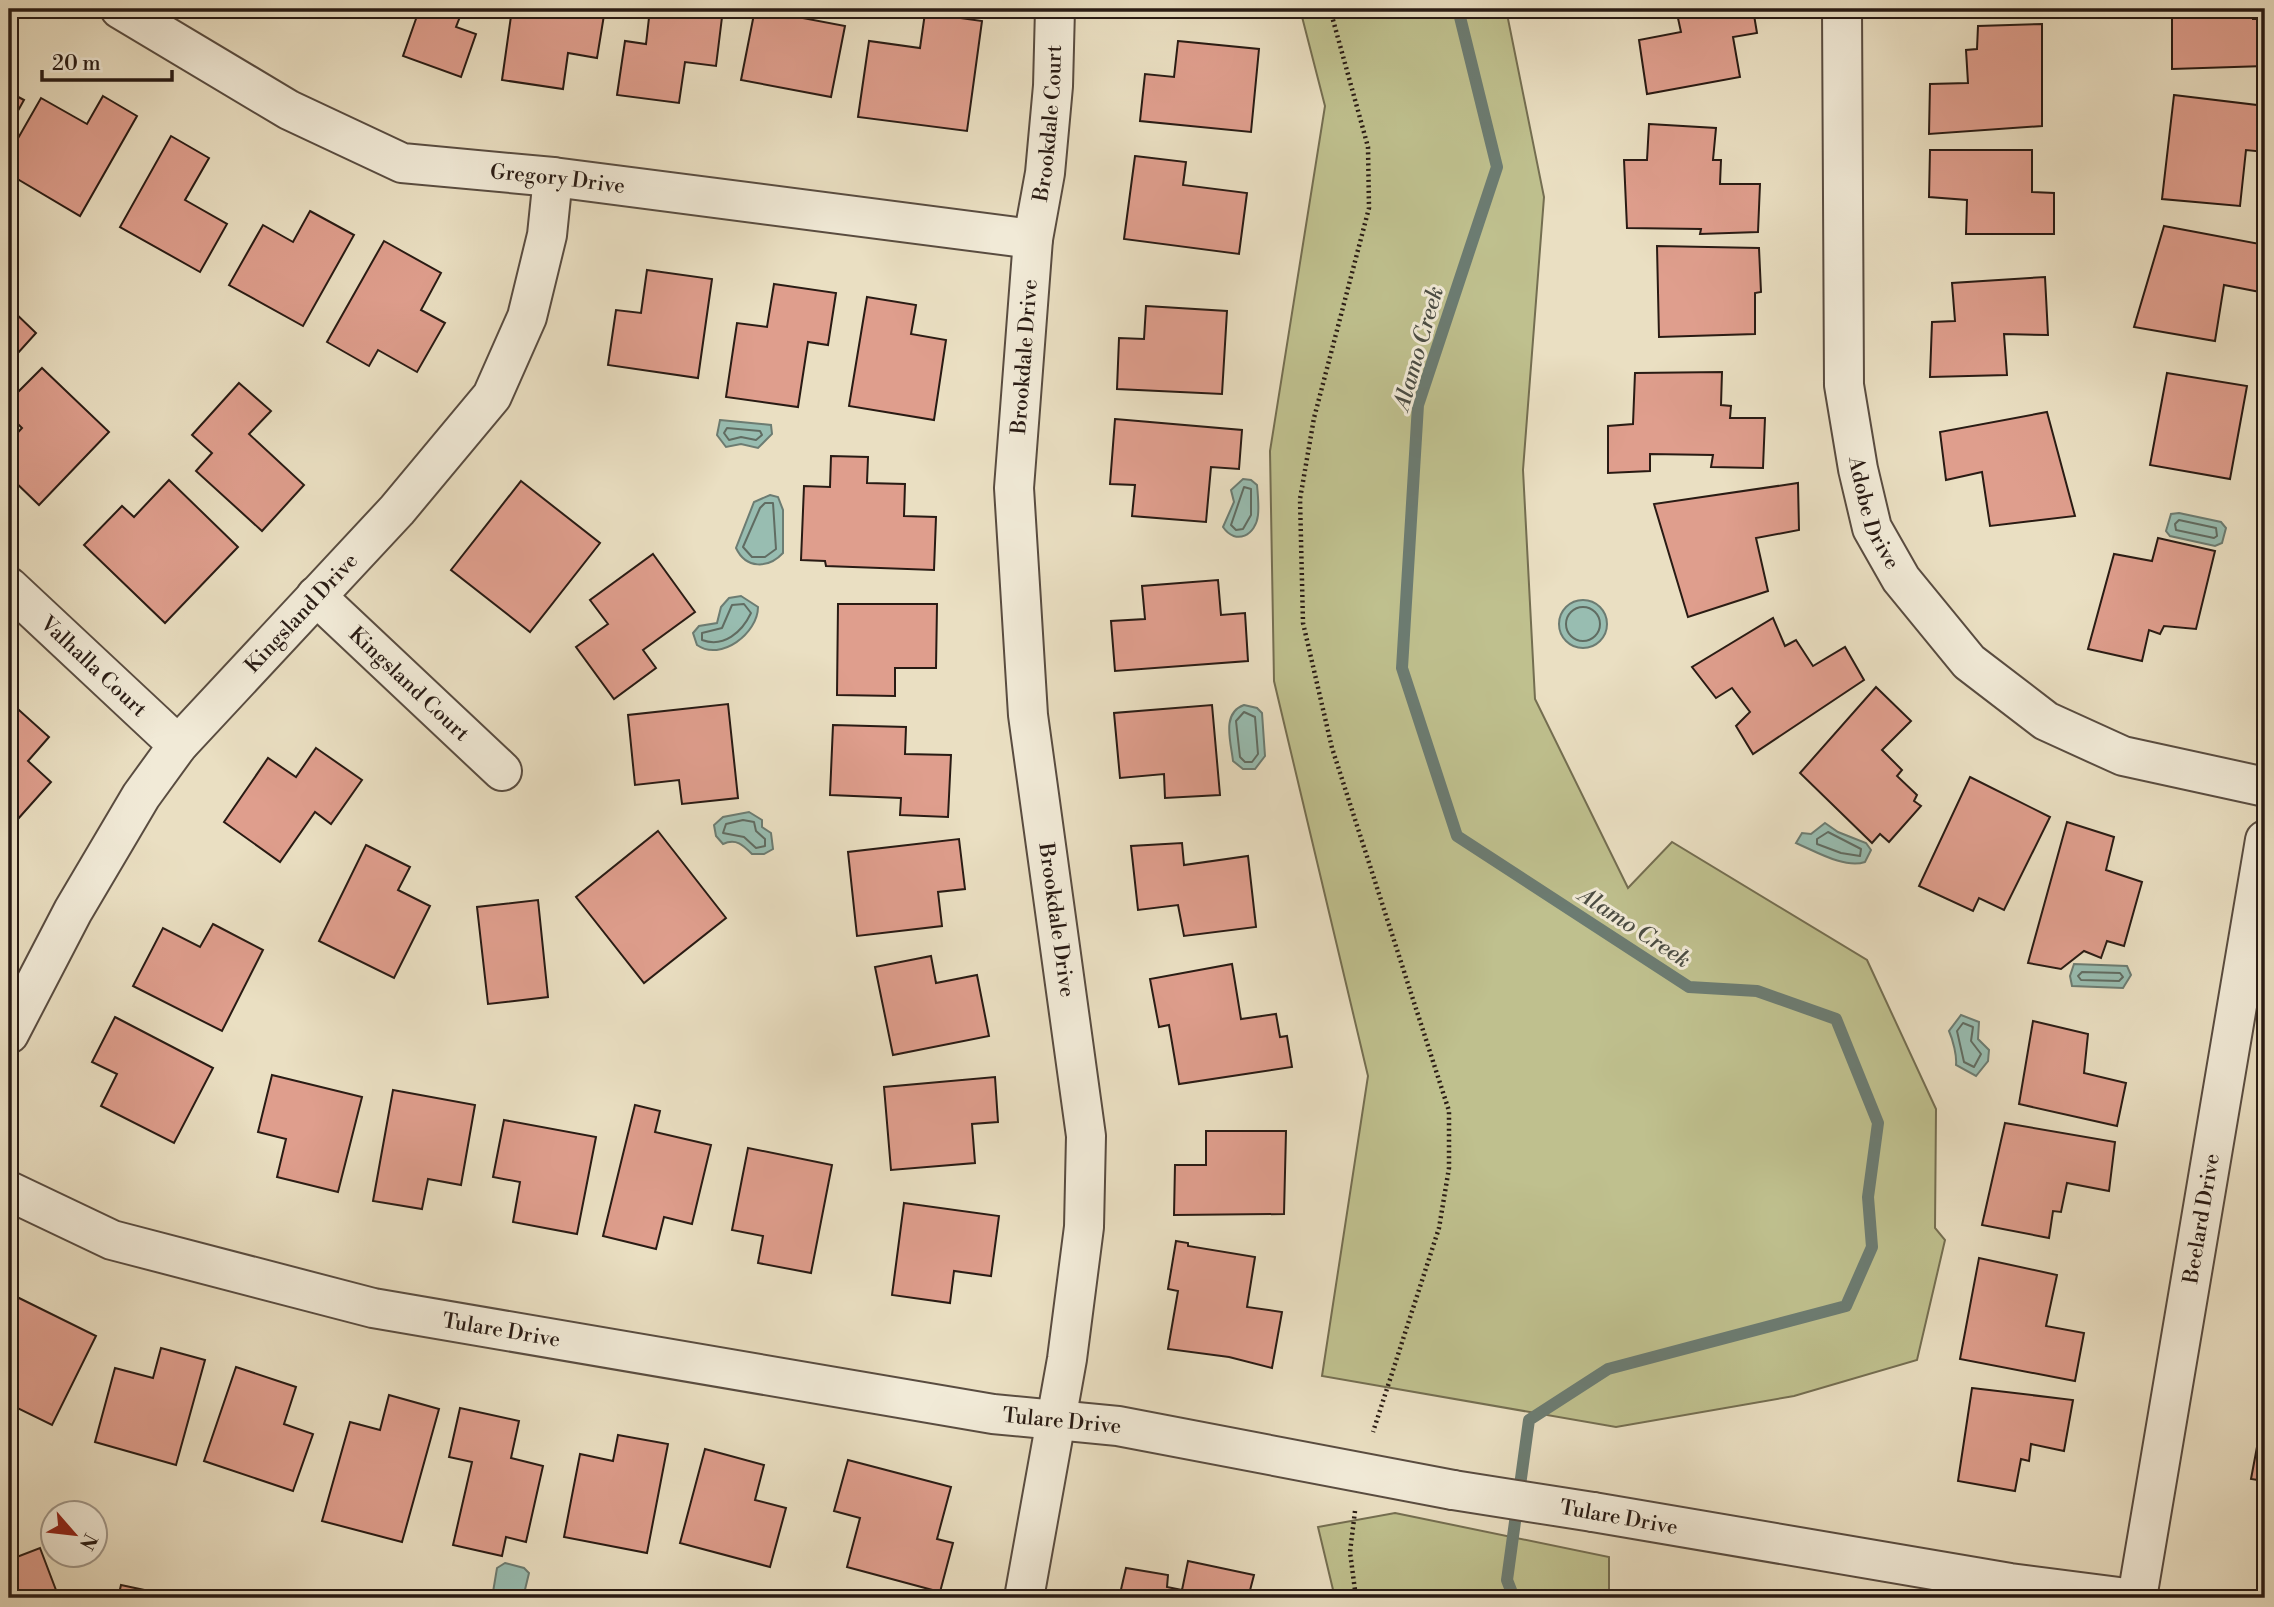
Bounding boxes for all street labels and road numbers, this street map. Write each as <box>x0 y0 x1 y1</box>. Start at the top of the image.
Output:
street label: Brookdale Court <box>1028 44 1068 205</box>
street label: Gregory Drive <box>489 159 626 200</box>
street label: Brookdale Drive <box>1006 278 1044 436</box>
street label: Adobe Drive <box>1842 454 1905 574</box>
street label: Kingsland Drive <box>240 548 364 679</box>
street label: Valhalla Court <box>34 610 152 723</box>
street label: Kingsland Court <box>343 622 475 748</box>
street label: Brookdale Drive <box>1032 840 1080 999</box>
street label: Beelard Drive <box>2178 1152 2226 1287</box>
street label: Tulare Drive <box>440 1308 562 1354</box>
street label: Tulare Drive <box>1001 1403 1122 1440</box>
street label: Tulare Drive <box>1558 1495 1680 1541</box>

